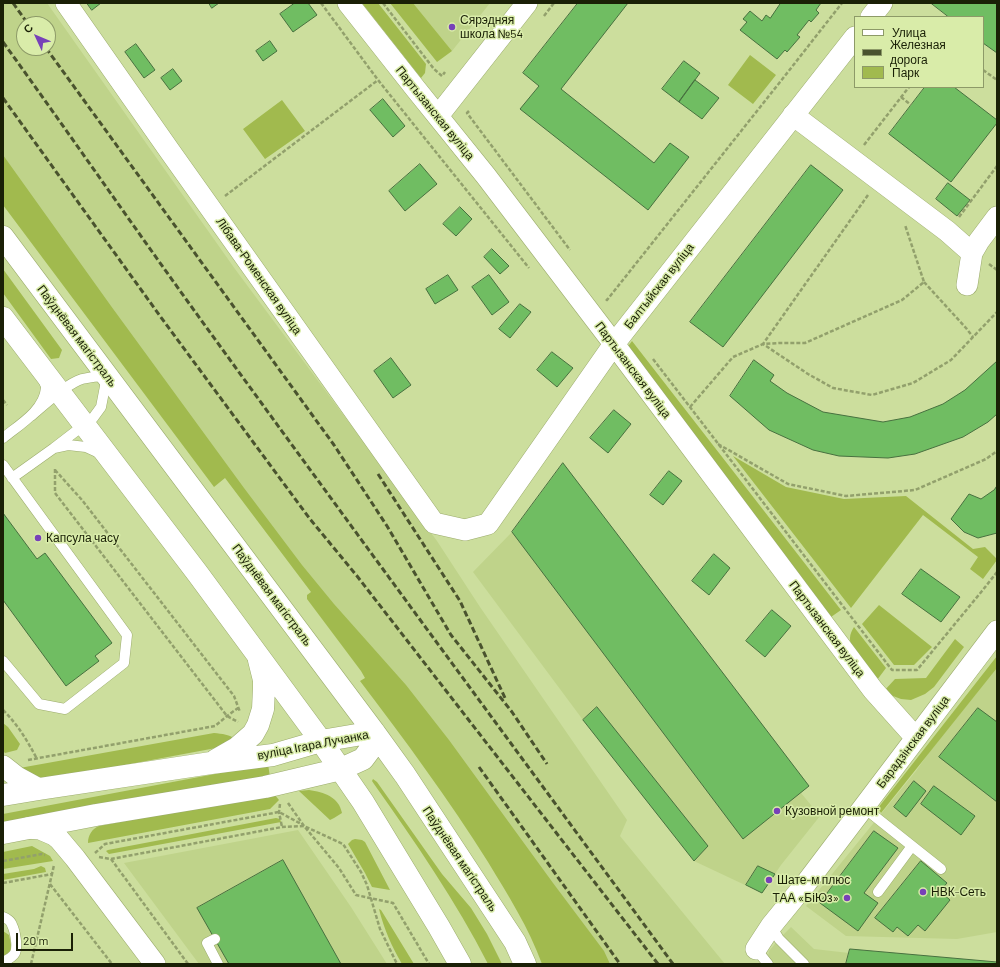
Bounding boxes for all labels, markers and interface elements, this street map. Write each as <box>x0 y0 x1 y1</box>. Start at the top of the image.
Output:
place label: Сярэдняя школа №54 <box>460 13 523 41</box>
north arrow <box>16 16 56 56</box>
legend <box>854 16 984 88</box>
text: С <box>20 21 35 35</box>
marker: Сярэдняя школа №54 <box>447 22 457 32</box>
text: Улица <box>892 25 926 39</box>
text: Железная дорога <box>890 37 946 66</box>
street label: Партызанская вуліца <box>393 63 477 163</box>
text: Парк <box>892 65 919 79</box>
street label: Лібава-Роменская вуліца <box>213 215 305 337</box>
street label: Балтыйская вуліца <box>621 240 697 332</box>
street label: Паўднёвая магістраль <box>34 282 120 390</box>
street label: Партызанская вуліца <box>592 319 674 421</box>
place label: Капсула часу <box>46 531 119 545</box>
marker: Капсула часу <box>33 533 43 543</box>
street label: Паўднёвая магістраль <box>229 541 315 649</box>
street label: Партызанская вуліца <box>786 578 868 680</box>
street label: Барадзінская вуліца <box>874 693 952 791</box>
street label: вуліца Ігара Лучанка <box>256 727 370 763</box>
street label: Паўднёвая магістраль <box>420 804 500 914</box>
place label: Кузовной ремонт <box>785 804 879 818</box>
marker: Кузовной ремонт <box>772 806 782 816</box>
place label: Шате-м плюс <box>777 873 850 887</box>
marker: Шате-м плюс <box>764 875 774 885</box>
place label: НВК-Сеть <box>931 885 986 899</box>
marker: НВК-Сеть <box>918 887 928 897</box>
place label: ТАА «БіЮз» <box>773 891 839 905</box>
marker: ТАА «БіЮз» <box>842 893 852 903</box>
scale bar <box>18 925 75 951</box>
text: 20 m <box>23 933 49 947</box>

